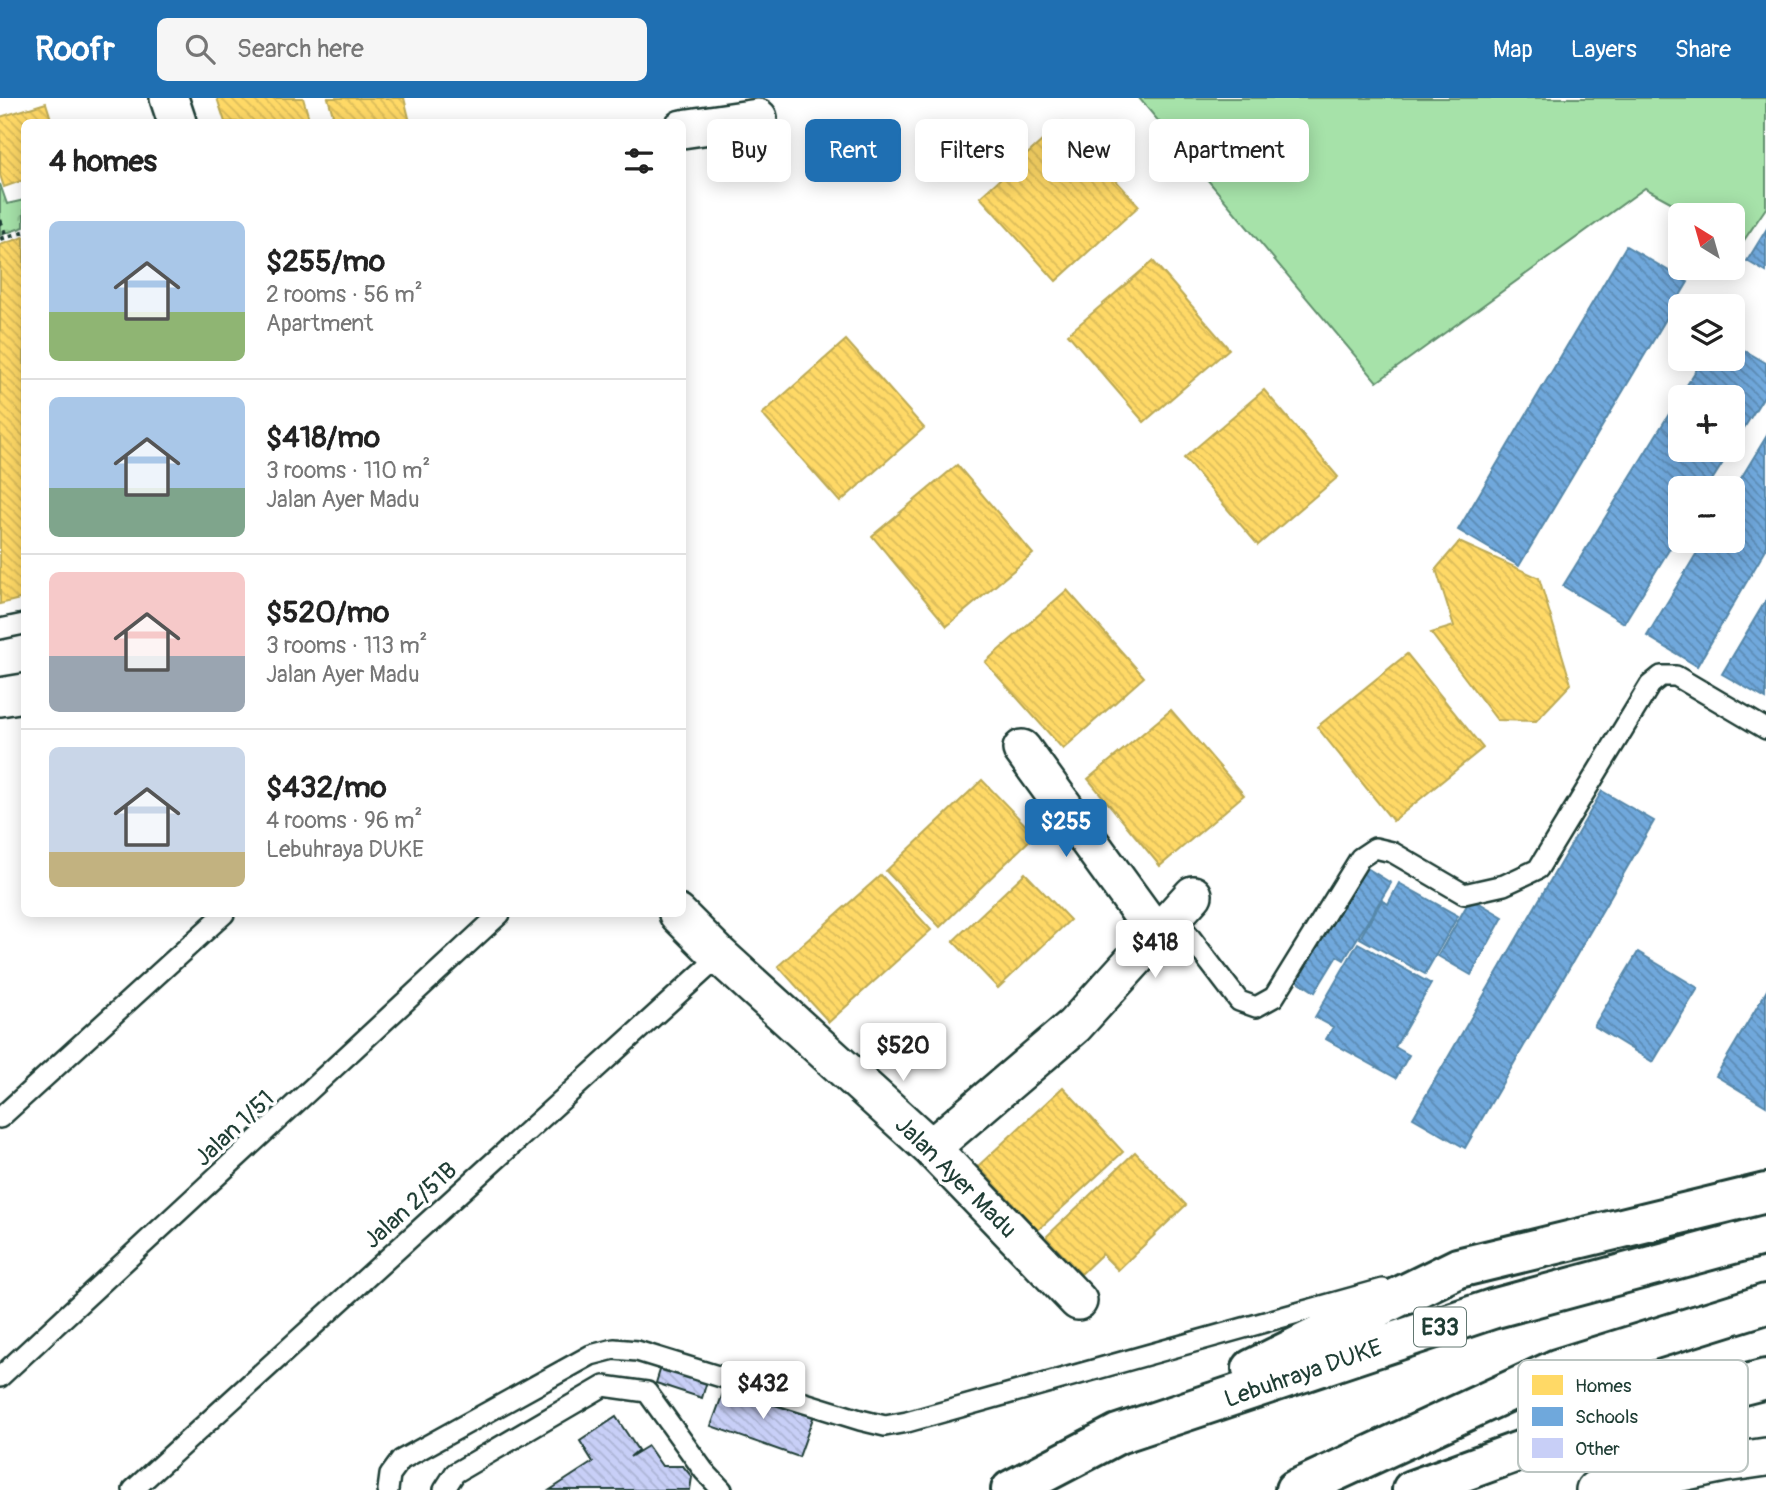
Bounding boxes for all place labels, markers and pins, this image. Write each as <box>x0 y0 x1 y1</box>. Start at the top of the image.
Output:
pin: $255 <box>1025 800 1107 859</box>
pin: $418 <box>1114 920 1196 980</box>
pin: $520 <box>862 1024 944 1083</box>
pin: $432 <box>722 1362 804 1421</box>

